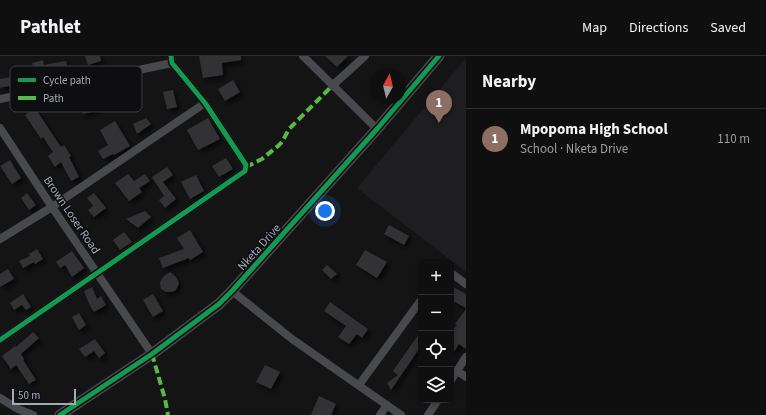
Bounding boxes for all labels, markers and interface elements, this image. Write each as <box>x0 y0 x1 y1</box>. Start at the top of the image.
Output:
text: Pathlet <box>20 14 81 41</box>
text: Map <box>582 18 607 38</box>
text: Directions <box>629 18 688 38</box>
text: Saved <box>710 18 746 38</box>
legend <box>10 66 142 112</box>
north arrow <box>370 68 406 104</box>
text: Nearby <box>482 70 536 94</box>
text: Cycle path <box>43 73 91 88</box>
pin: 1 <box>426 90 452 123</box>
text: Path <box>43 91 64 106</box>
text: Mpopoma High School <box>520 119 668 140</box>
text: 1 <box>492 130 498 148</box>
text: 110 m <box>717 130 750 148</box>
text: School · Nketa Drive <box>520 140 628 158</box>
street label: Brown Loser Road <box>39 173 104 258</box>
your location <box>315 201 335 221</box>
street label: Nketa Drive <box>234 220 285 274</box>
map controls <box>418 259 454 403</box>
button: + <box>418 259 454 295</box>
button: − <box>418 295 454 331</box>
button: locate <box>418 331 454 367</box>
button: layers <box>418 367 454 403</box>
scale bar <box>12 387 76 406</box>
text: 50 m <box>18 388 40 403</box>

